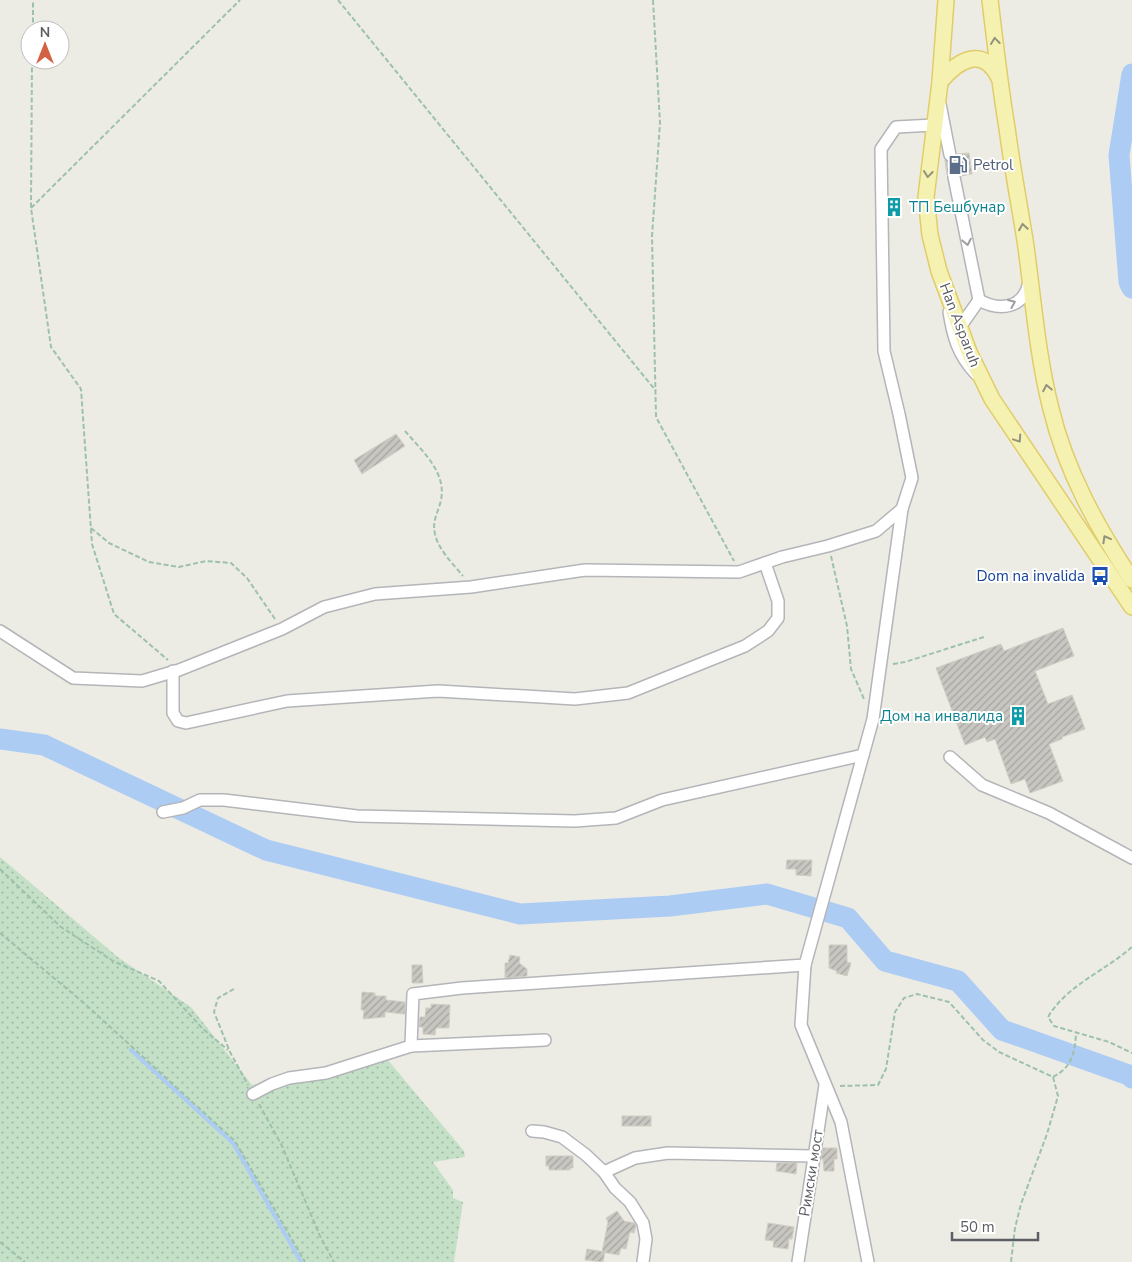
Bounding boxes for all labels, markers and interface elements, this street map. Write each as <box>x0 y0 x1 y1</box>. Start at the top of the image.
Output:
north arrow <box>20 20 70 70</box>
text: N <box>40 23 50 42</box>
one-way arrow <box>990 37 1001 45</box>
fuel station icon: Petrol <box>947 154 969 176</box>
place label: Petrol <box>973 155 1014 175</box>
one-way arrow <box>923 170 934 178</box>
building icon: ТП Бешбунар <box>883 196 905 218</box>
place label: ТП Бешбунар <box>909 197 1005 217</box>
one-way arrow <box>1018 223 1029 231</box>
one-way arrow <box>961 237 972 246</box>
street label: Han Asparuh <box>935 280 985 370</box>
one-way arrow <box>1007 299 1016 309</box>
one-way arrow <box>1042 384 1052 393</box>
one-way arrow <box>1012 433 1021 442</box>
one-way arrow <box>1102 535 1112 544</box>
bus stop icon: Dom na invalida <box>1089 565 1111 587</box>
place label: Dom na invalida <box>976 566 1085 586</box>
building icon: Дом на инвалида <box>1007 705 1029 727</box>
place label: Дом на инвалида <box>880 706 1003 726</box>
street label: Римски мост <box>794 1128 828 1218</box>
scale bar <box>952 1210 1038 1242</box>
text: 50 m <box>960 1217 995 1237</box>

